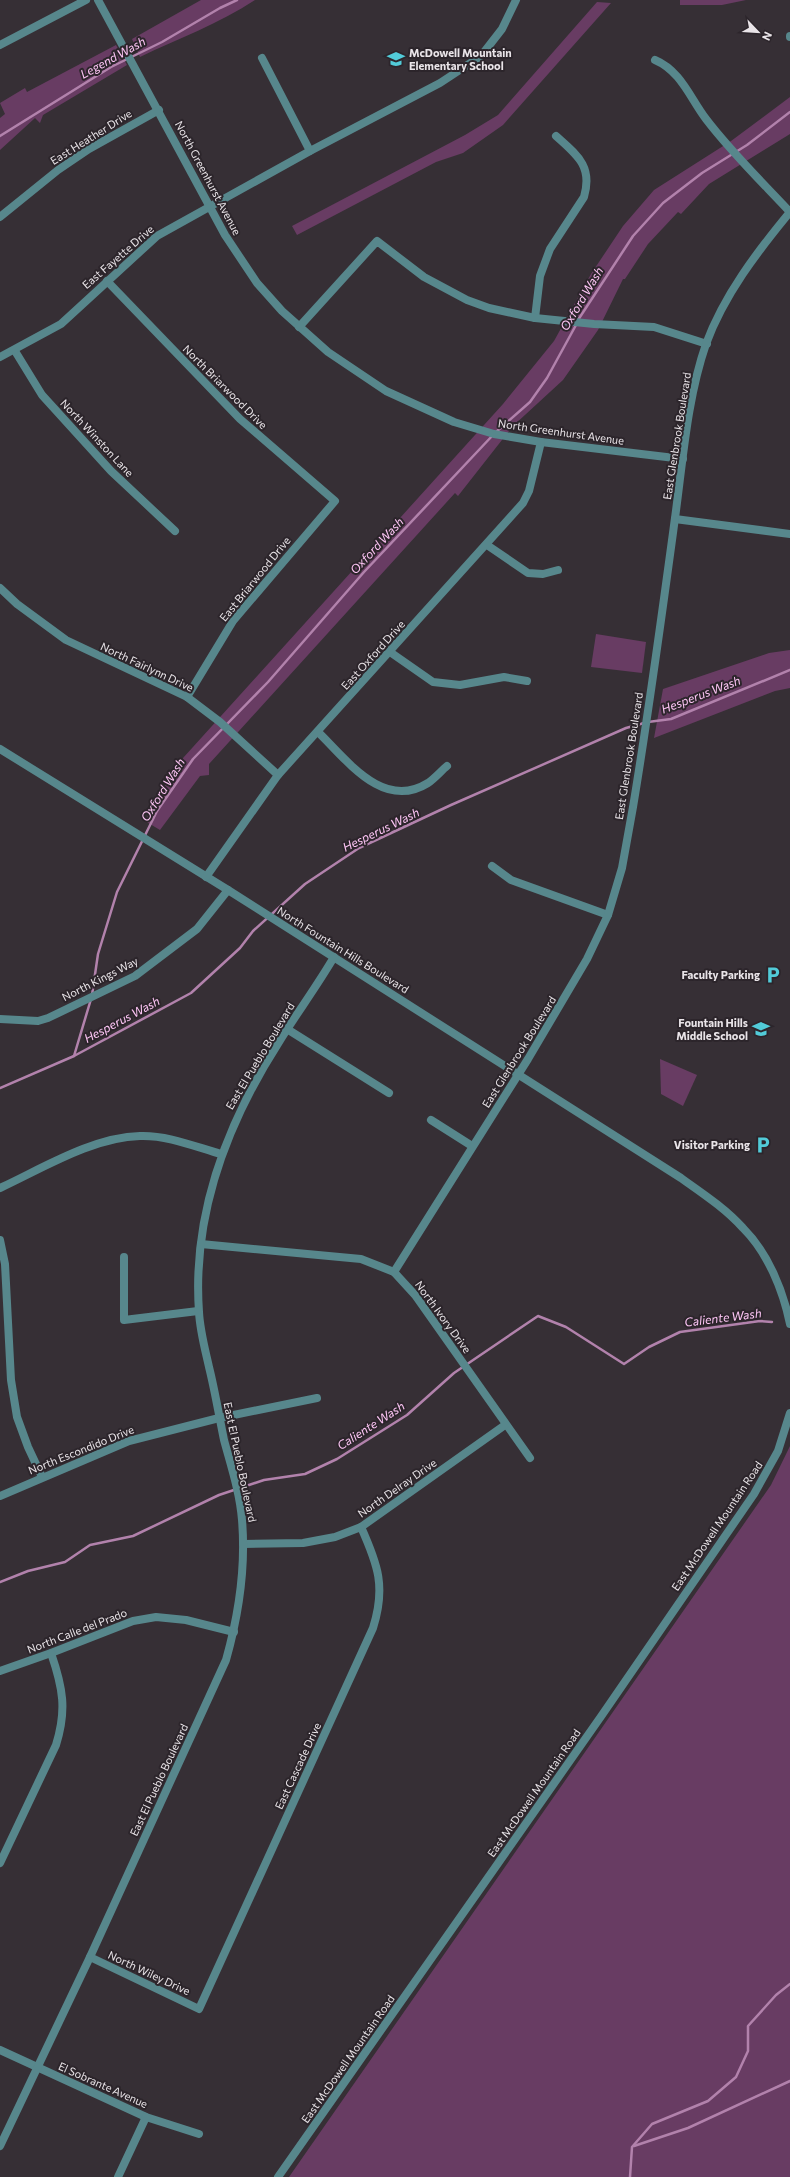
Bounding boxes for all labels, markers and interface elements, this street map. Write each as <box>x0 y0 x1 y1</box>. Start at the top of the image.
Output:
north arrow <box>738 12 778 52</box>
text: N <box>760 30 775 43</box>
water label: Legend Wash <box>78 33 148 81</box>
place label: McDowell Mountain Elementary School <box>409 46 512 72</box>
school or university icon: McDowell Mountain Elementary School <box>386 49 406 69</box>
street label: East Heather Drive <box>48 106 134 167</box>
street label: North Greenhurst Avenue <box>173 119 244 237</box>
street label: East Fayette Drive <box>79 222 156 291</box>
water label: Oxford Wash <box>557 264 606 333</box>
street label: North Briarwood Drive <box>181 342 270 431</box>
street label: East Glenbrook Boulevard <box>660 371 693 501</box>
street label: North Winston Lane <box>58 396 137 479</box>
street label: North Greenhurst Avenue <box>497 416 625 447</box>
water label: Oxford Wash <box>347 514 406 576</box>
street label: East Briarwood Drive <box>216 534 293 624</box>
street label: East Oxford Drive <box>338 617 407 692</box>
street label: North Fairlynn Drive <box>99 639 196 694</box>
water label: Hesperus Wash <box>659 672 742 716</box>
street label: East Glenbrook Boulevard <box>612 691 645 821</box>
water label: Oxford Wash <box>137 755 187 824</box>
water label: Hesperus Wash <box>340 804 421 854</box>
street label: North Fountain Hills Boulevard <box>275 904 411 996</box>
street label: North Kings Way <box>60 954 140 1003</box>
parking icon: Faculty Parking <box>763 965 783 985</box>
place label: Faculty Parking <box>681 968 760 981</box>
water label: Hesperus Wash <box>81 993 162 1045</box>
street label: East Glenbrook Boulevard <box>479 994 558 1110</box>
street label: East El Pueblo Boulevard <box>223 1000 297 1111</box>
place label: Fountain Hills Middle School <box>676 1016 748 1042</box>
school or university icon: Fountain Hills Middle School <box>751 1019 771 1039</box>
parking icon: Visitor Parking <box>753 1135 773 1155</box>
place label: Visitor Parking <box>674 1138 750 1151</box>
street label: North Ivory Drive <box>413 1278 474 1355</box>
water label: Caliente Wash <box>684 1305 762 1329</box>
water label: Caliente Wash <box>334 1398 407 1452</box>
street label: East El Pueblo Boulevard <box>221 1401 260 1523</box>
street label: North Escondido Drive <box>26 1422 136 1477</box>
street label: North Delray Drive <box>355 1455 439 1520</box>
street label: East McDowell Mountain Road <box>668 1459 765 1593</box>
street label: North Calle del Prado <box>25 1605 129 1656</box>
street label: East Cascade Drive <box>272 1720 323 1811</box>
street label: East El Pueblo Boulevard <box>127 1722 190 1838</box>
street label: East McDowell Mountain Road <box>484 1726 583 1859</box>
street label: North Wiley Drive <box>106 1948 192 1997</box>
street label: East McDowell Mountain Road <box>298 1992 397 2125</box>
street label: El Sobrante Avenue <box>57 2059 150 2110</box>

